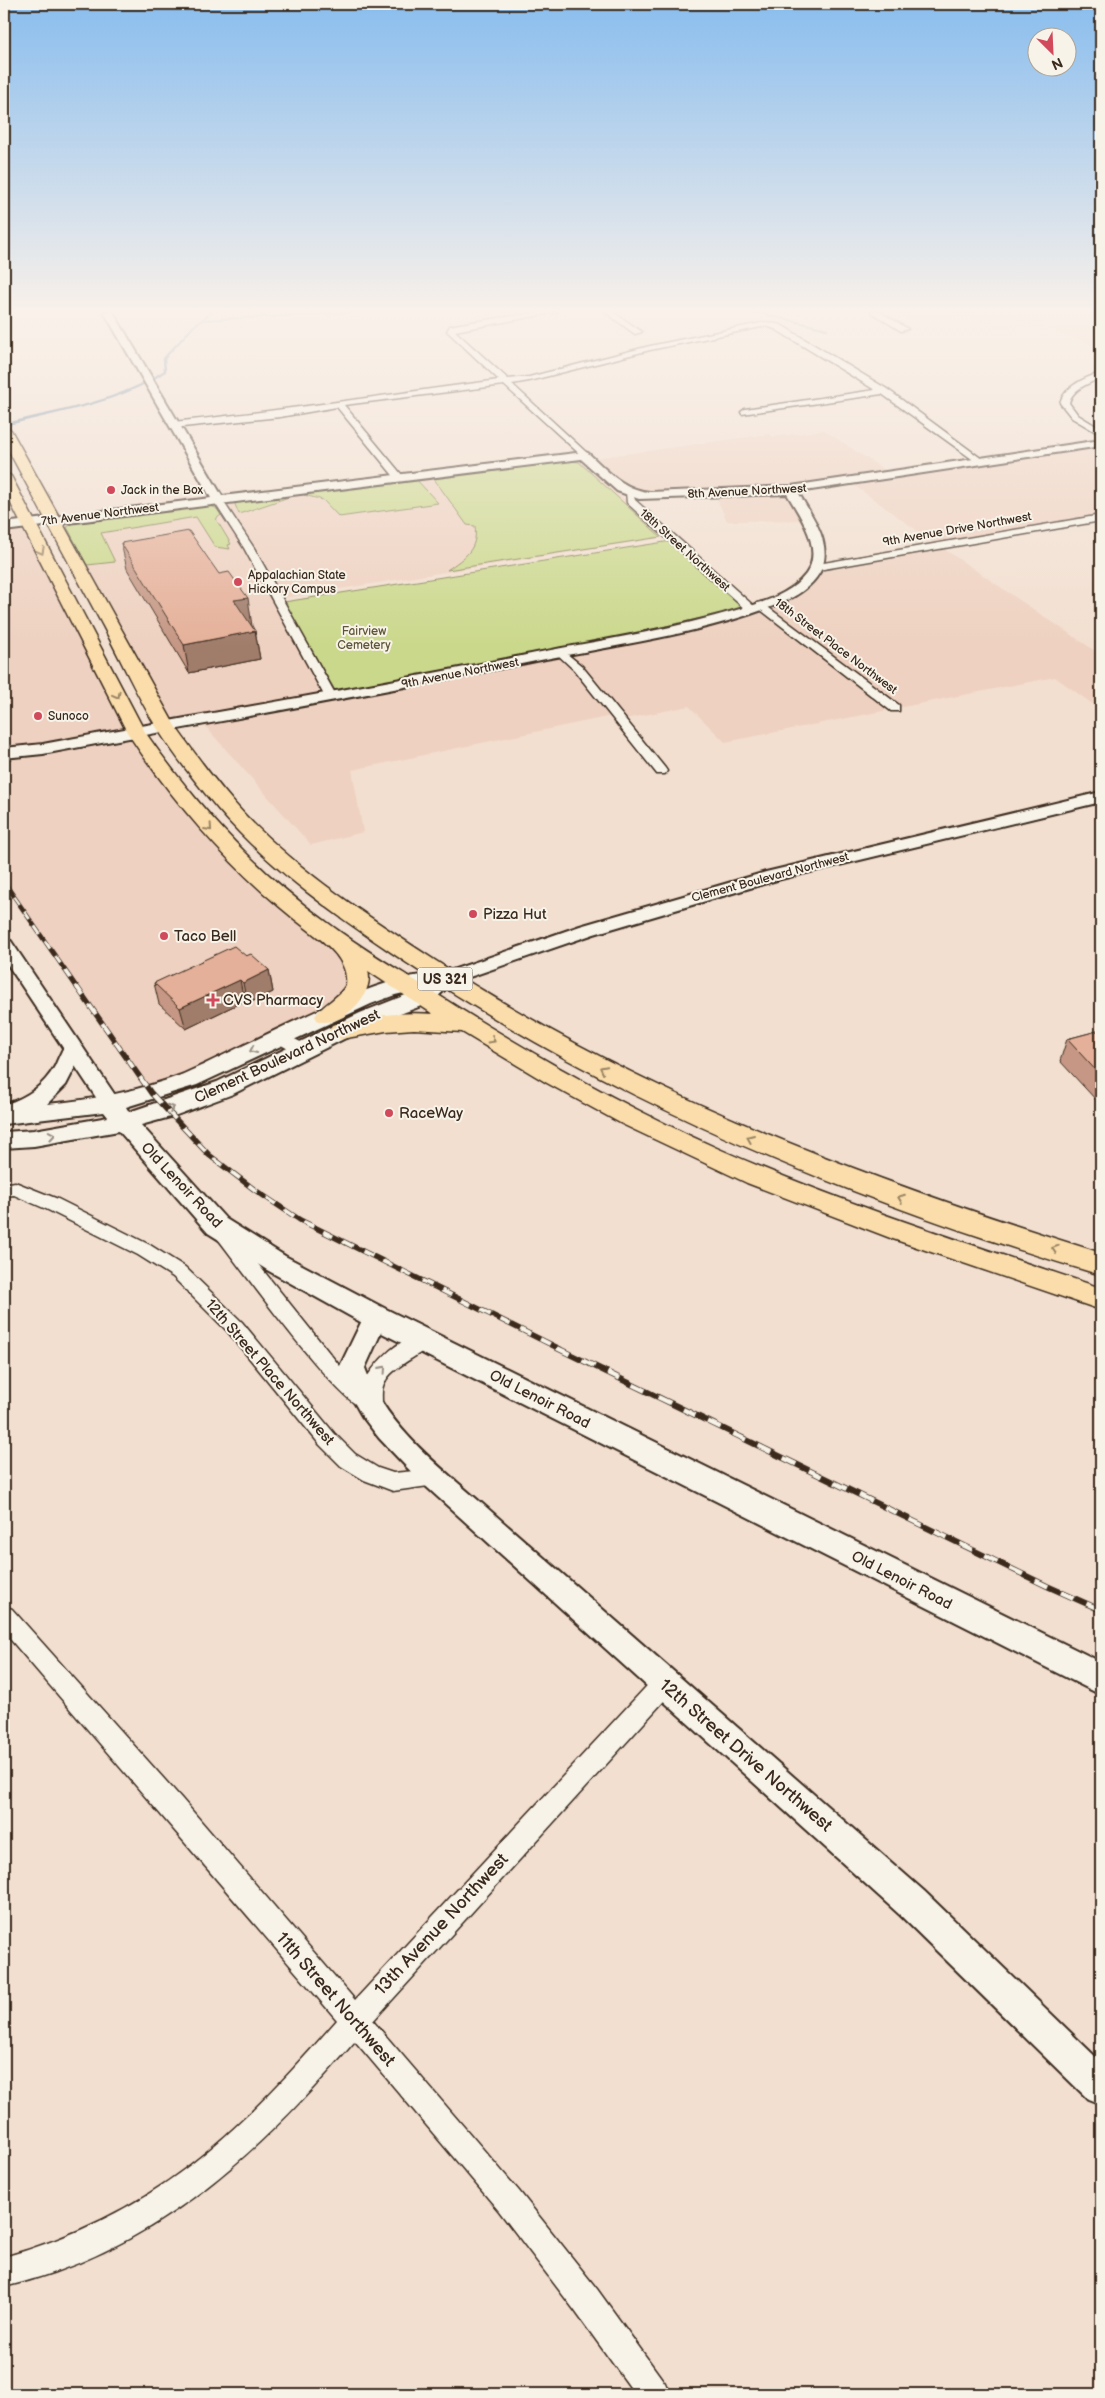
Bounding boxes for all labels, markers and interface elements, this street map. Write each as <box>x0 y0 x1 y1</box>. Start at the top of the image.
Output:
north arrow <box>1028 28 1078 78</box>
text: N <box>1049 54 1065 73</box>
street label: 8th Avenue Northwest <box>687 481 807 502</box>
place label: Jack in the Box <box>121 483 203 498</box>
marker: Jack in the Box <box>105 484 117 496</box>
street label: 7th Avenue Northwest <box>40 500 160 529</box>
street label: 18th Street Northwest <box>636 506 733 595</box>
street label: 9th Avenue Drive Northwest <box>882 509 1033 550</box>
one-way arrow <box>35 546 45 555</box>
place label: Appalachian State Hickory Campus <box>248 568 346 597</box>
marker: Appalachian State Hickory Campus <box>232 576 244 588</box>
street label: 18th Street Place Northwest <box>771 595 900 698</box>
park label: Fairview Cemetery <box>337 624 391 653</box>
street label: 9th Avenue Northwest <box>400 655 520 692</box>
one-way arrow <box>111 690 121 699</box>
place label: Sunoco <box>48 709 89 724</box>
marker: Sunoco <box>32 710 44 722</box>
one-way arrow <box>203 823 212 832</box>
street label: Clement Boulevard Northwest <box>690 849 851 906</box>
place label: Pizza Hut <box>483 905 547 924</box>
marker: Pizza Hut <box>467 908 479 920</box>
place label: Taco Bell <box>174 927 236 946</box>
marker: Taco Bell <box>158 930 170 942</box>
road number: US 321 <box>418 968 472 991</box>
place label: CVS Pharmacy <box>223 991 323 1010</box>
marker: CVS Pharmacy <box>207 994 219 1006</box>
street label: Clement Boulevard Northwest <box>191 1005 383 1108</box>
one-way arrow <box>486 1034 495 1044</box>
one-way arrow <box>249 1044 258 1054</box>
one-way arrow <box>599 1065 608 1075</box>
one-way arrow <box>166 1104 175 1114</box>
place label: RaceWay <box>399 1104 463 1123</box>
marker: RaceWay <box>383 1107 395 1119</box>
one-way arrow <box>48 1131 57 1141</box>
one-way arrow <box>746 1133 755 1144</box>
street label: Old Lenoir Road <box>137 1138 226 1232</box>
one-way arrow <box>897 1194 906 1204</box>
one-way arrow <box>1051 1245 1060 1255</box>
street label: 12th Street Place Northwest <box>201 1295 339 1450</box>
one-way arrow <box>378 1366 387 1375</box>
street label: Old Lenoir Road <box>486 1366 593 1433</box>
street label: Old Lenoir Road <box>848 1547 955 1614</box>
street label: 12th Street Drive Northwest <box>655 1675 837 1836</box>
street label: 13th Avenue Northwest <box>370 1849 513 2000</box>
street label: 11th Street Northwest <box>272 1928 400 2071</box>

